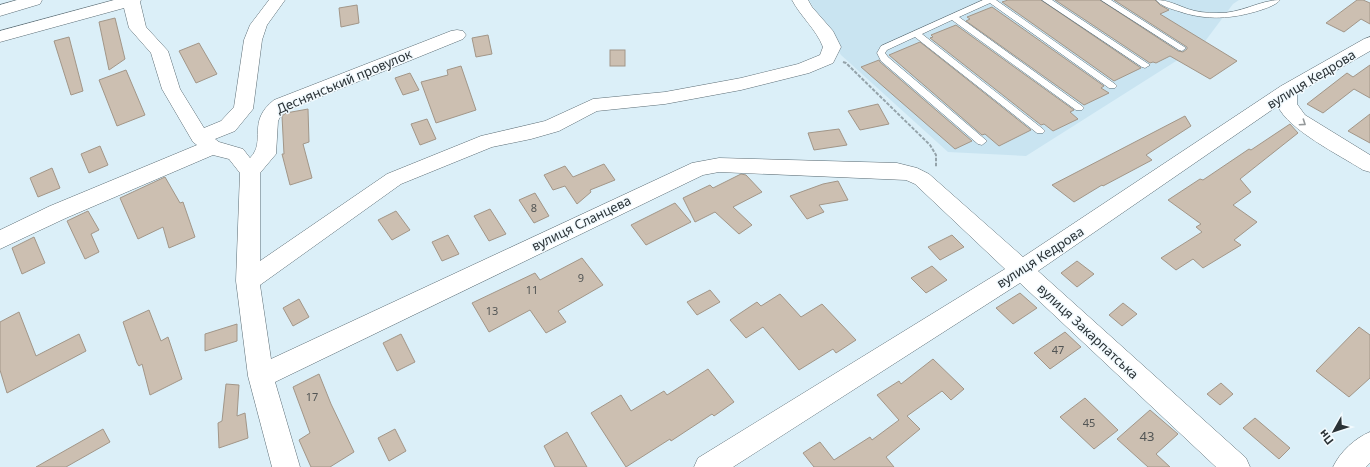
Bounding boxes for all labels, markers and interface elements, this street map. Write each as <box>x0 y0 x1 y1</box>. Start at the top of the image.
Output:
street label: Деснянський провулок <box>274 44 415 118</box>
street label: вулиця Кедрова <box>1263 45 1359 113</box>
one-way arrow <box>1299 118 1306 126</box>
street label: вулиця Сланцева <box>528 191 634 255</box>
house number: 8 <box>531 200 537 215</box>
street label: вулиця Кедрова <box>993 222 1087 292</box>
house number: 9 <box>578 270 584 285</box>
street label: вулиця Закарпатська <box>1033 279 1143 383</box>
house number: 11 <box>526 282 538 297</box>
house number: 13 <box>486 303 498 318</box>
house number: 47 <box>1052 342 1064 357</box>
house number: 17 <box>306 389 318 404</box>
north arrow <box>1314 411 1354 451</box>
house number: 45 <box>1083 415 1095 430</box>
house number: 43 <box>1140 427 1154 445</box>
text: Пн <box>1315 427 1337 448</box>

